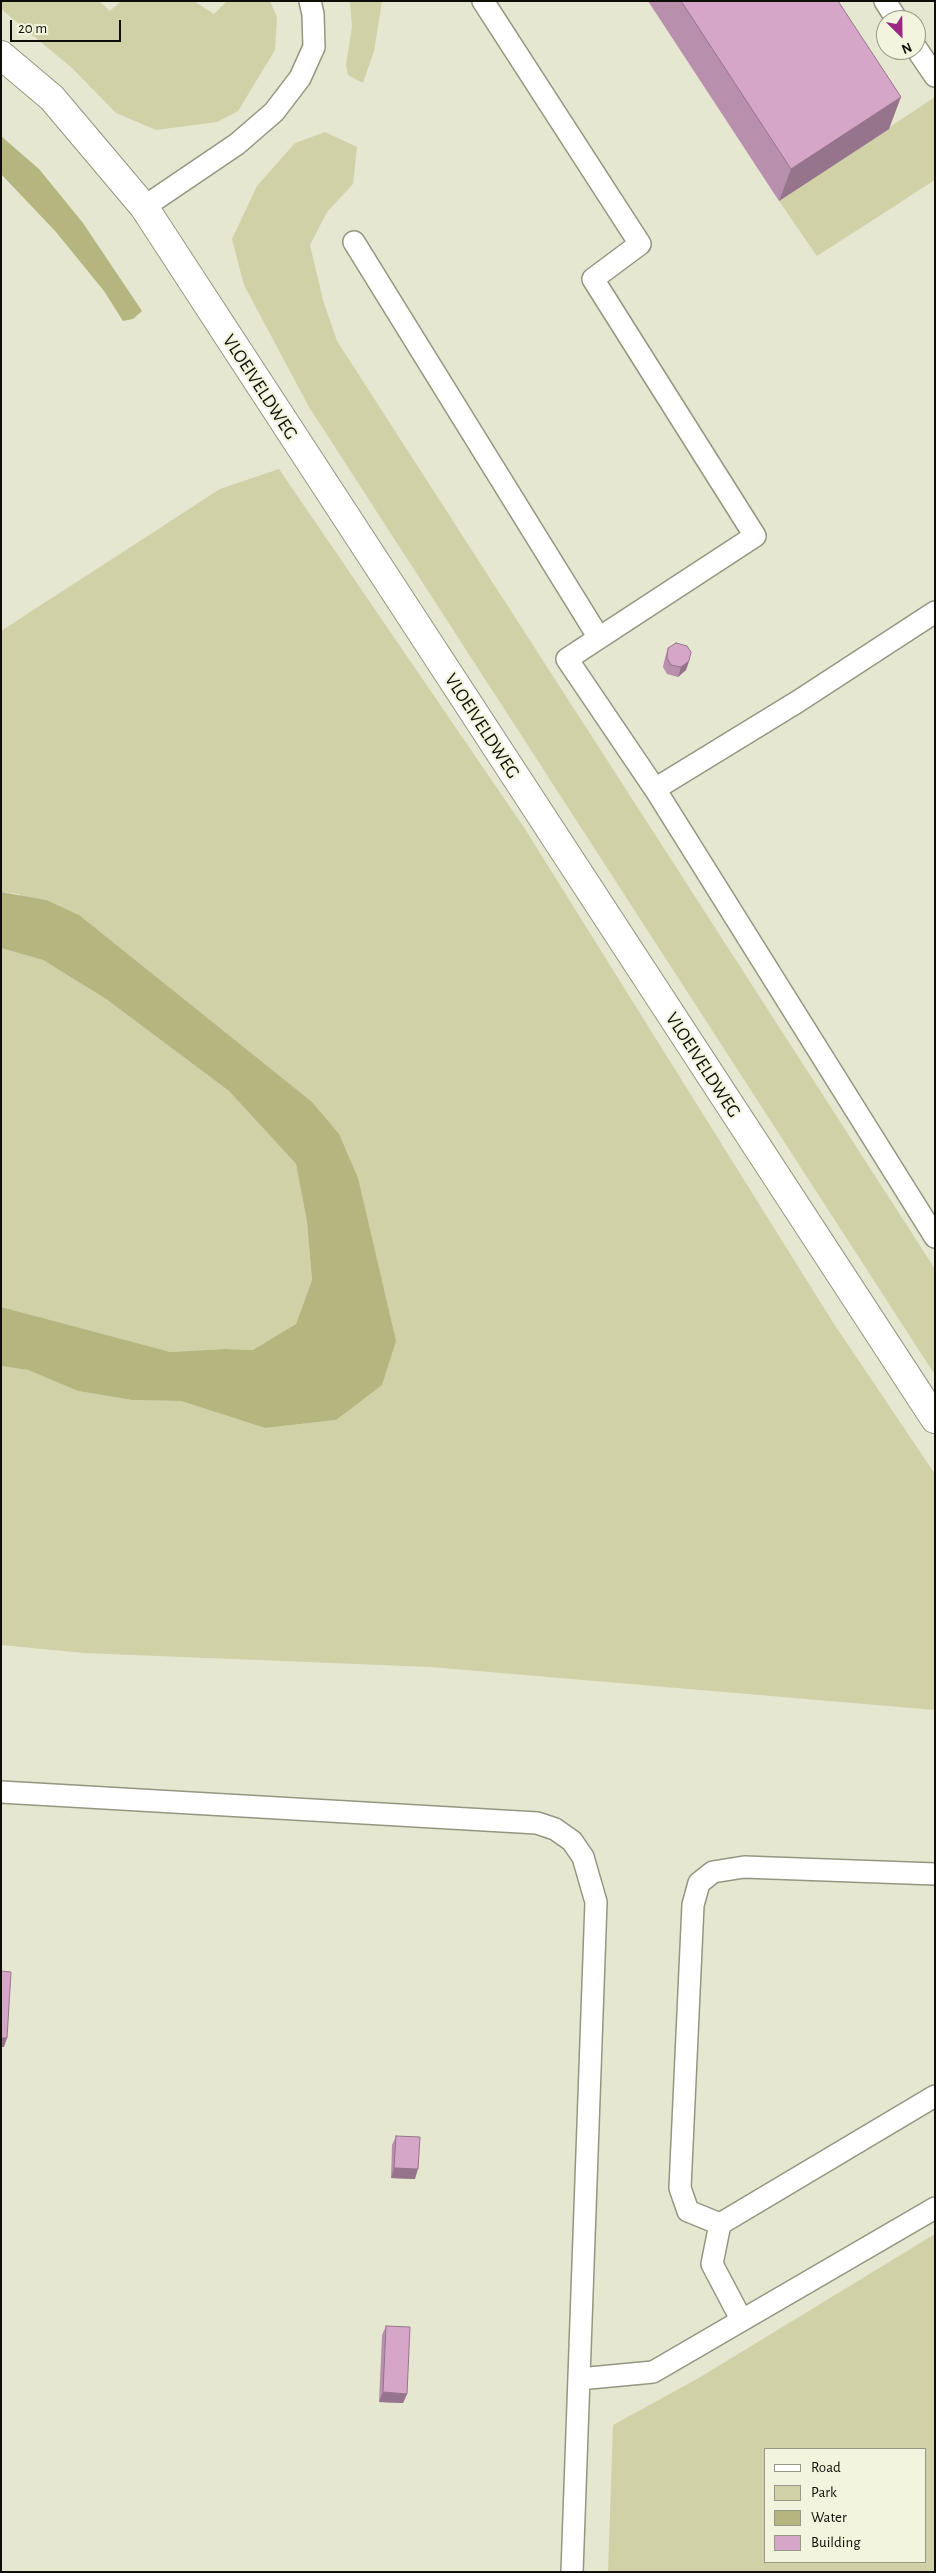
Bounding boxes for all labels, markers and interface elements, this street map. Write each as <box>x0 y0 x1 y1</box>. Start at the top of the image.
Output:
scale bar <box>12 10 124 42</box>
north arrow <box>876 10 926 60</box>
text: 20 m <box>18 21 47 36</box>
text: N <box>899 40 914 56</box>
street label: VLOEIVELDWEG <box>218 330 302 444</box>
street label: VLOEIVELDWEG <box>440 669 524 783</box>
street label: VLOEIVELDWEG <box>661 1008 745 1122</box>
legend <box>764 2448 926 2563</box>
text: Road <box>811 2460 841 2475</box>
text: Park <box>811 2485 837 2500</box>
text: Water <box>811 2510 847 2525</box>
text: Building <box>811 2535 861 2550</box>

